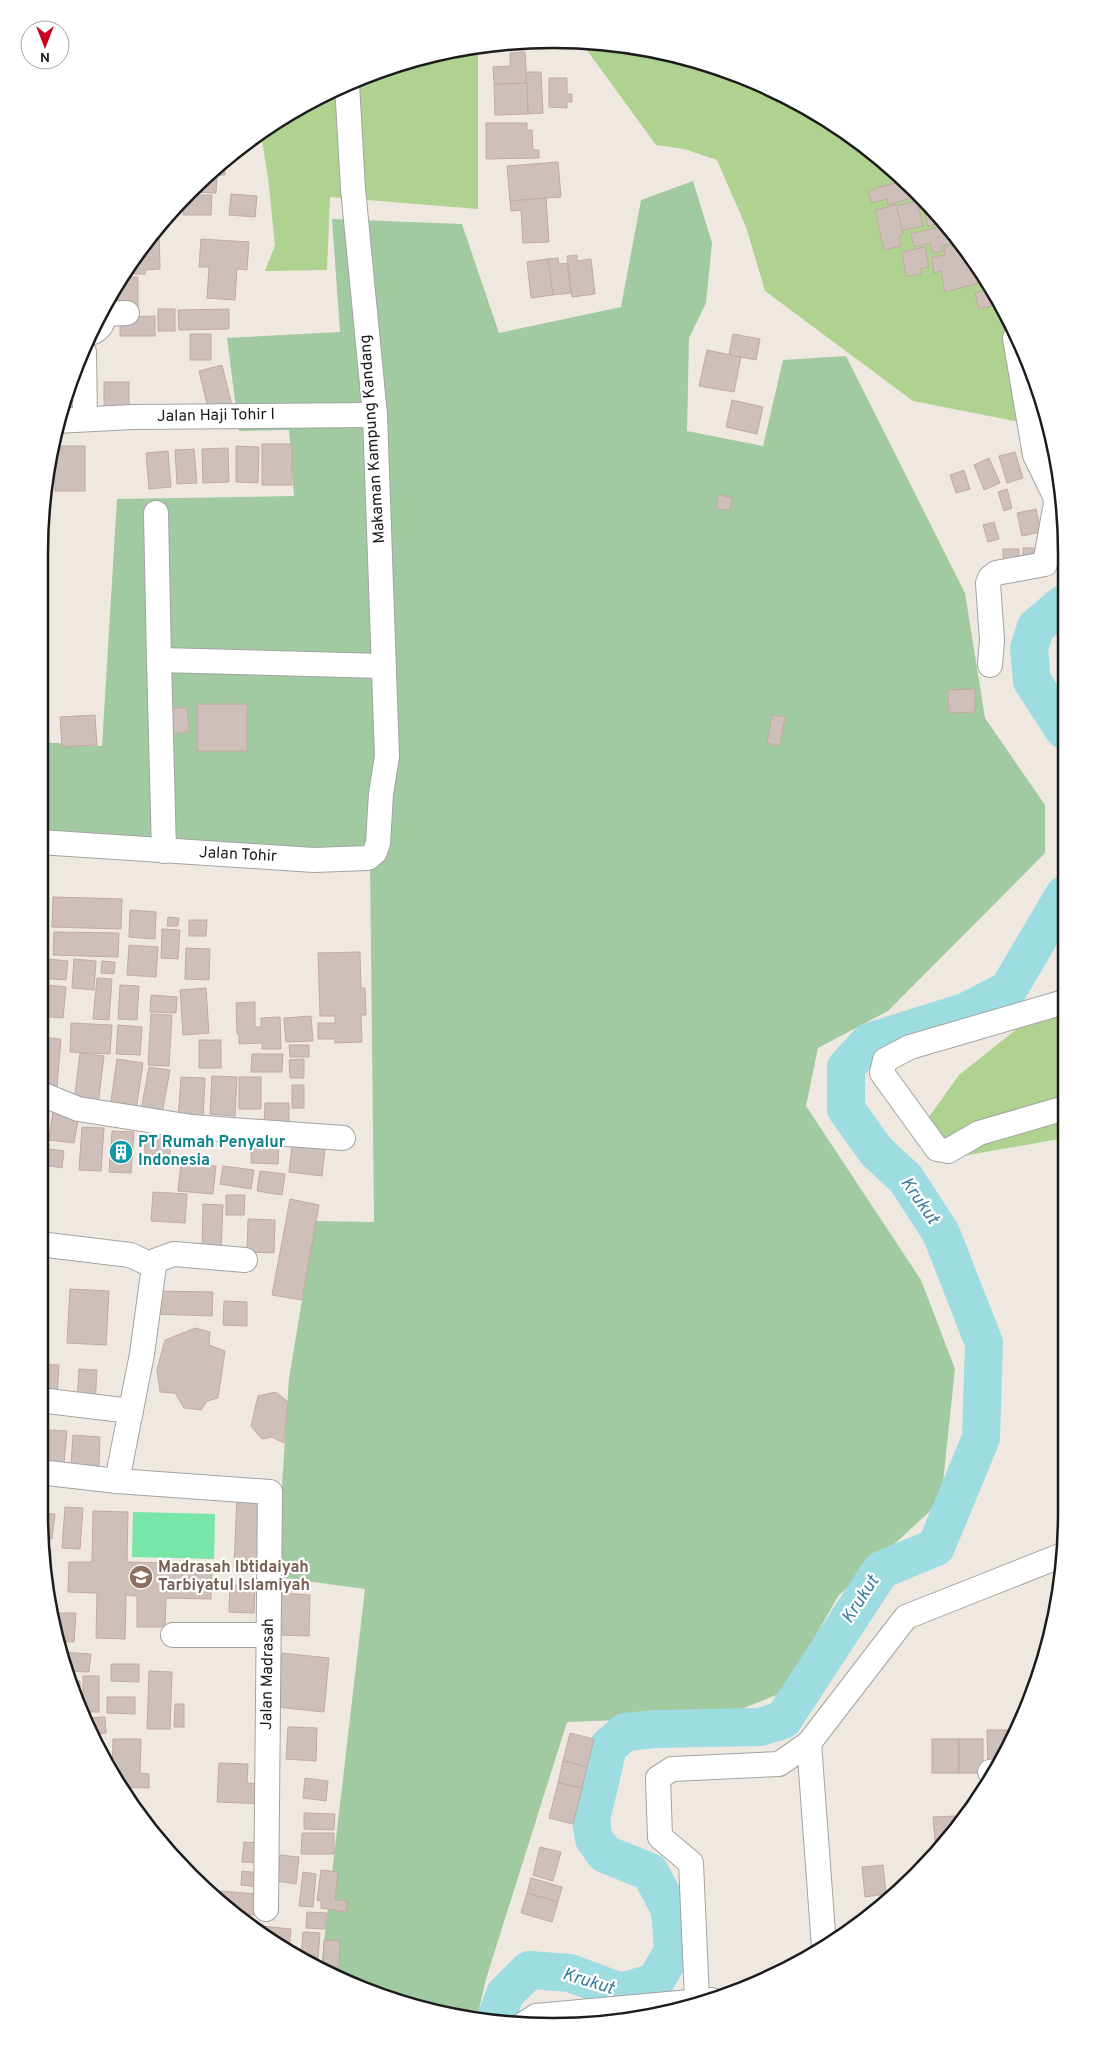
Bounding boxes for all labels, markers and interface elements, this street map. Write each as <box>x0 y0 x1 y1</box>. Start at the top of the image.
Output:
north arrow <box>20 20 70 70</box>
text: N <box>40 48 50 65</box>
street label: Makaman Kampung Kandang <box>356 334 390 544</box>
street label: Jalan Haji Tohir I <box>157 405 275 427</box>
street label: Jalan Tohir <box>198 843 278 867</box>
place label: PT Rumah Penyalur Indonesia <box>138 1133 286 1171</box>
building icon: PT Rumah Penyalur Indonesia <box>108 1139 134 1165</box>
water label: Krukut <box>894 1173 944 1231</box>
place label: Madrasah Ibtidaiyah Tarbiyatul Islamiyah <box>158 1558 310 1596</box>
school or university icon: Madrasah Ibtidaiyah Tarbiyatul Islamiyah <box>128 1564 154 1590</box>
water label: Krukut <box>837 1570 886 1628</box>
street label: Jalan Madrasah <box>257 1618 279 1730</box>
water label: Krukut <box>559 1963 618 2001</box>

